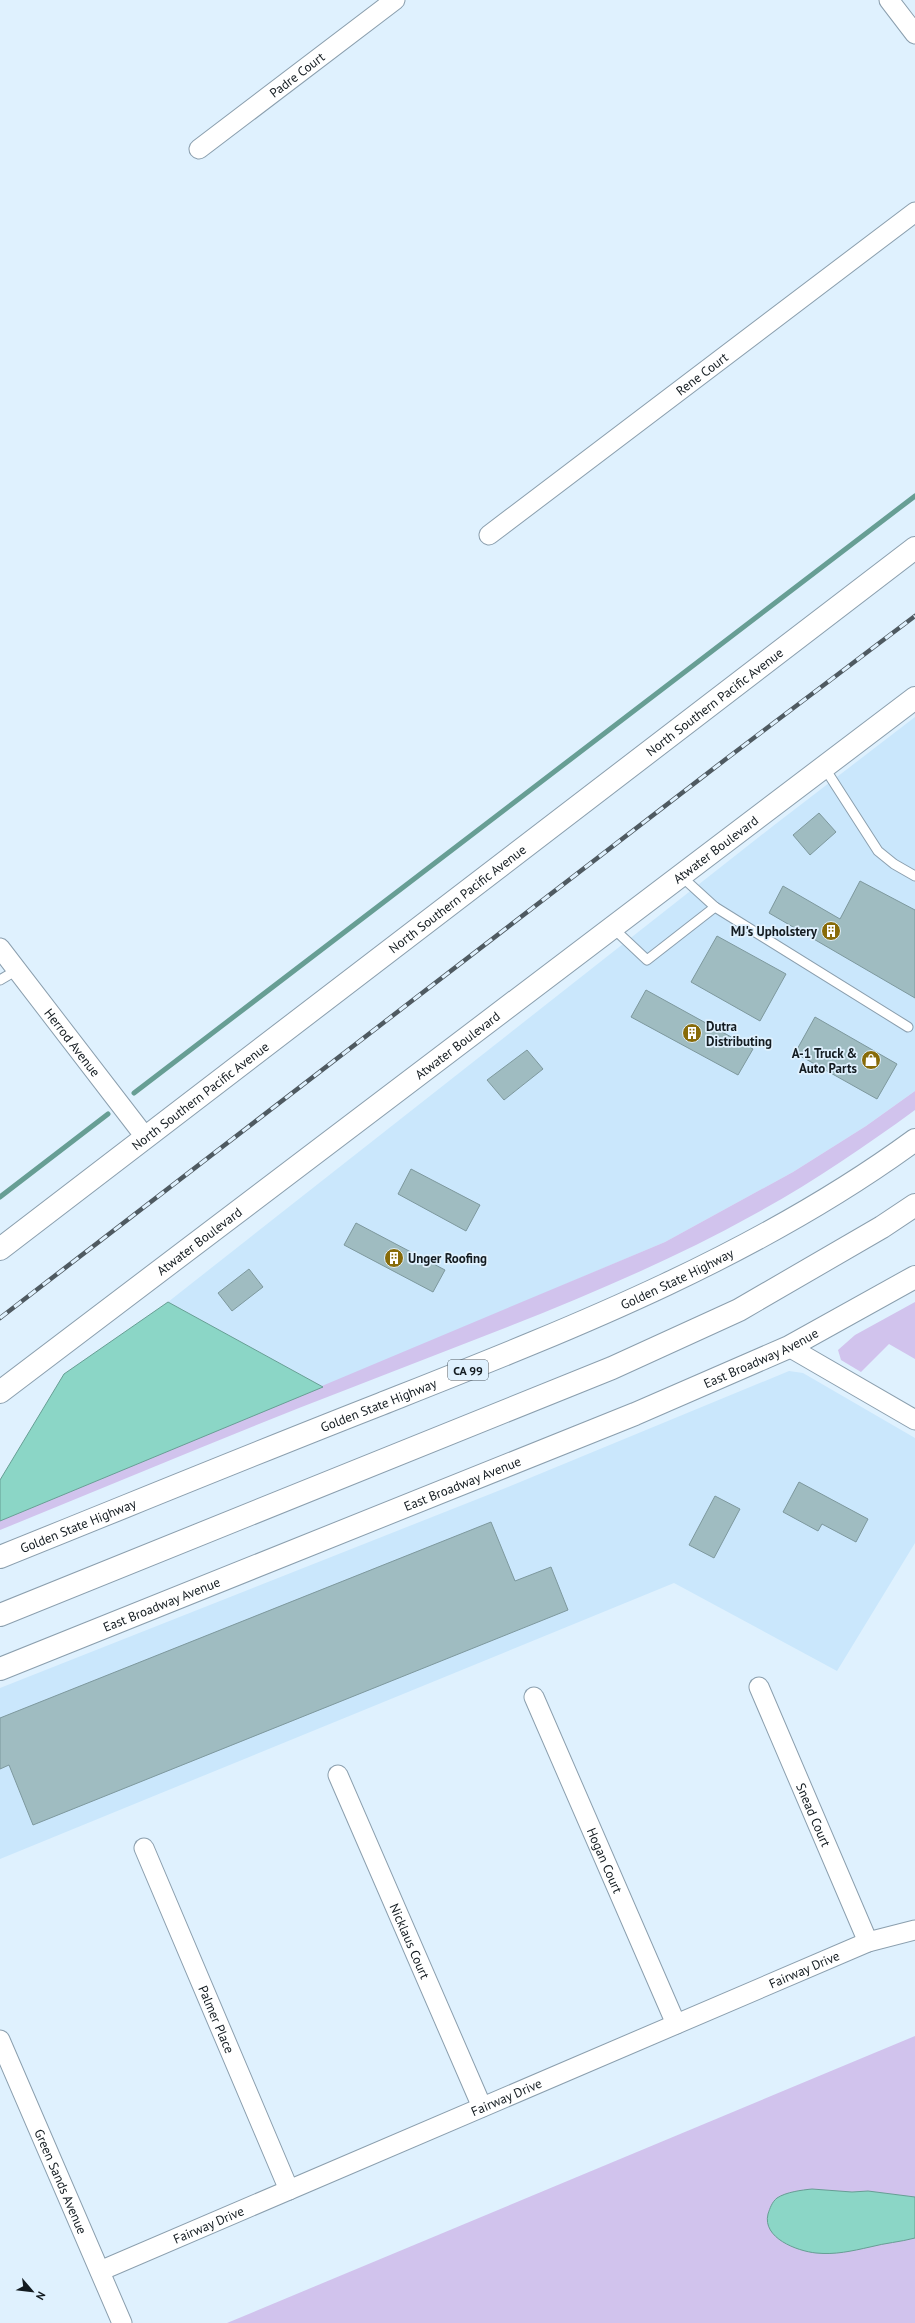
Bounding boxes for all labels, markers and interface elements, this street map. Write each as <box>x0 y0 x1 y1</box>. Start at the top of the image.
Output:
street label: Padre Court <box>266 48 328 101</box>
street label: Rene Court <box>672 348 732 399</box>
street label: North Southern Pacific Avenue <box>642 644 787 760</box>
street label: Atwater Boulevard <box>670 812 761 887</box>
street label: North Southern Pacific Avenue <box>385 841 529 957</box>
building icon: MJ's Upholstery <box>820 920 842 942</box>
place label: MJ's Upholstery <box>731 923 818 940</box>
street label: Herrod Avenue <box>41 1005 104 1080</box>
street label: Atwater Boulevard <box>411 1007 503 1083</box>
place label: Dutra Distributing <box>706 1018 772 1050</box>
building icon: Dutra Distributing <box>681 1022 703 1044</box>
street label: North Southern Pacific Avenue <box>128 1038 272 1154</box>
place label: A-1 Truck & Auto Parts <box>792 1045 858 1077</box>
shop icon: A-1 Truck & Auto Parts <box>860 1049 882 1071</box>
street label: Atwater Boulevard <box>153 1203 245 1279</box>
street label: Golden State Highway <box>618 1244 736 1313</box>
building icon: Unger Roofing <box>383 1247 405 1269</box>
place label: Unger Roofing <box>408 1250 487 1267</box>
street label: East Broadway Avenue <box>701 1324 821 1392</box>
road number: CA 99 <box>448 1360 488 1380</box>
street label: Golden State Highway <box>318 1374 439 1436</box>
street label: East Broadway Avenue <box>401 1452 523 1515</box>
street label: Golden State Highway <box>17 1495 138 1557</box>
street label: East Broadway Avenue <box>101 1573 222 1635</box>
street label: Snead Court <box>793 1780 835 1850</box>
street label: Hogan Court <box>583 1825 627 1896</box>
street label: Nicklaus Court <box>386 1901 434 1982</box>
street label: Fairway Drive <box>766 1947 842 1992</box>
street label: Palmer Place <box>195 1983 238 2056</box>
street label: Fairway Drive <box>468 2074 544 2120</box>
street label: Green Sands Avenue <box>31 2126 91 2237</box>
street label: Fairway Drive <box>170 2202 246 2247</box>
north arrow <box>12 2271 52 2311</box>
text: N <box>33 2289 49 2302</box>

